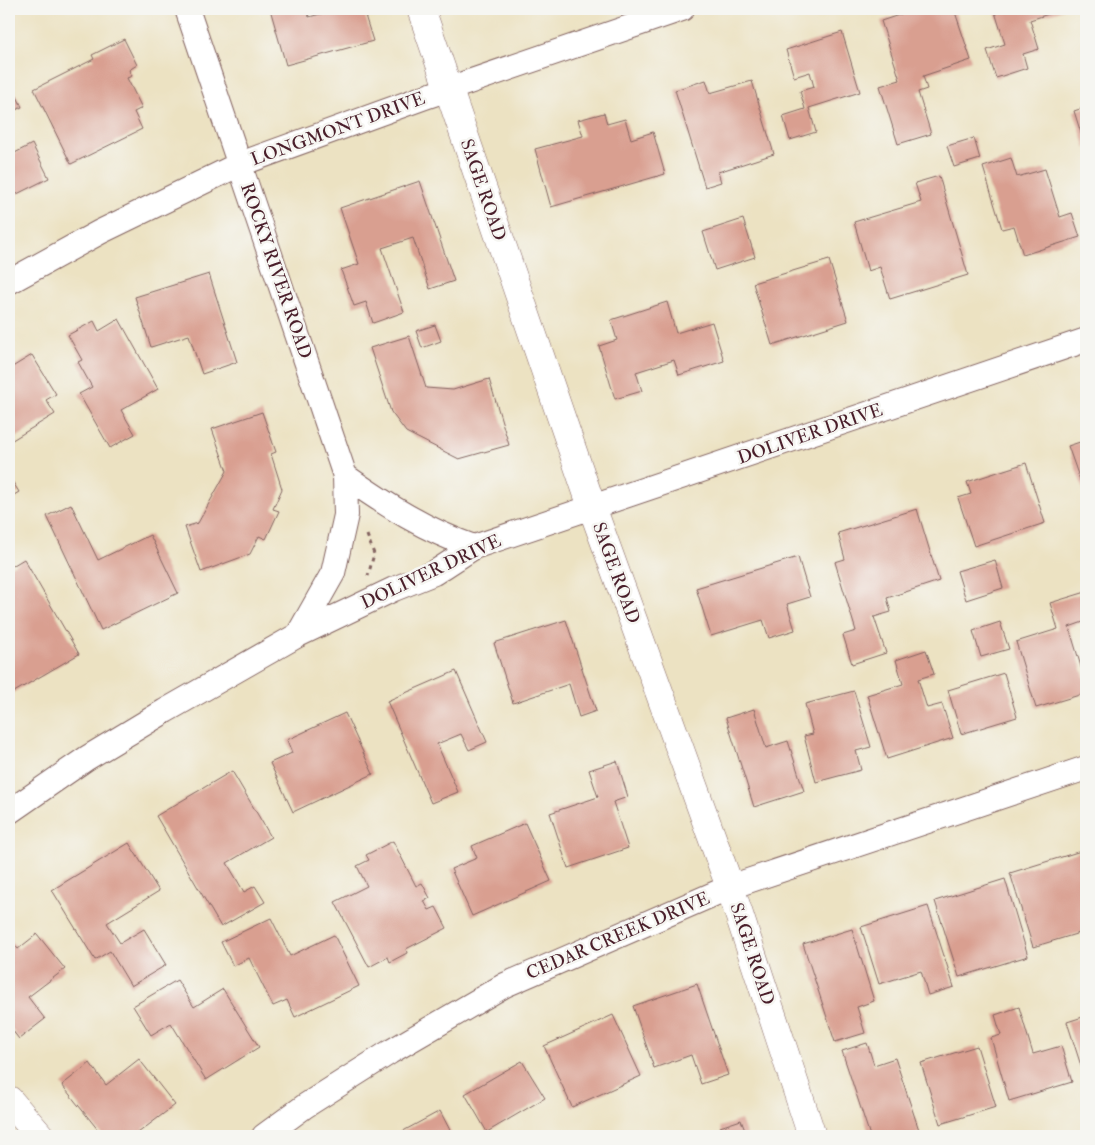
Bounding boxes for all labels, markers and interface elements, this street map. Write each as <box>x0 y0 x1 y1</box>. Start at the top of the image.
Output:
street label: LONGMONT DRIVE <box>248 87 428 171</box>
street label: SAGE ROAD <box>455 136 511 244</box>
street label: ROCKY RIVER ROAD <box>235 180 317 362</box>
street label: DOLIVER DRIVE <box>734 398 886 470</box>
street label: SAGE ROAD <box>587 519 645 627</box>
street label: DOLIVER DRIVE <box>357 529 505 615</box>
street label: CEDAR CREEK DRIVE <box>523 887 713 985</box>
street label: SAGE ROAD <box>725 900 779 1008</box>

